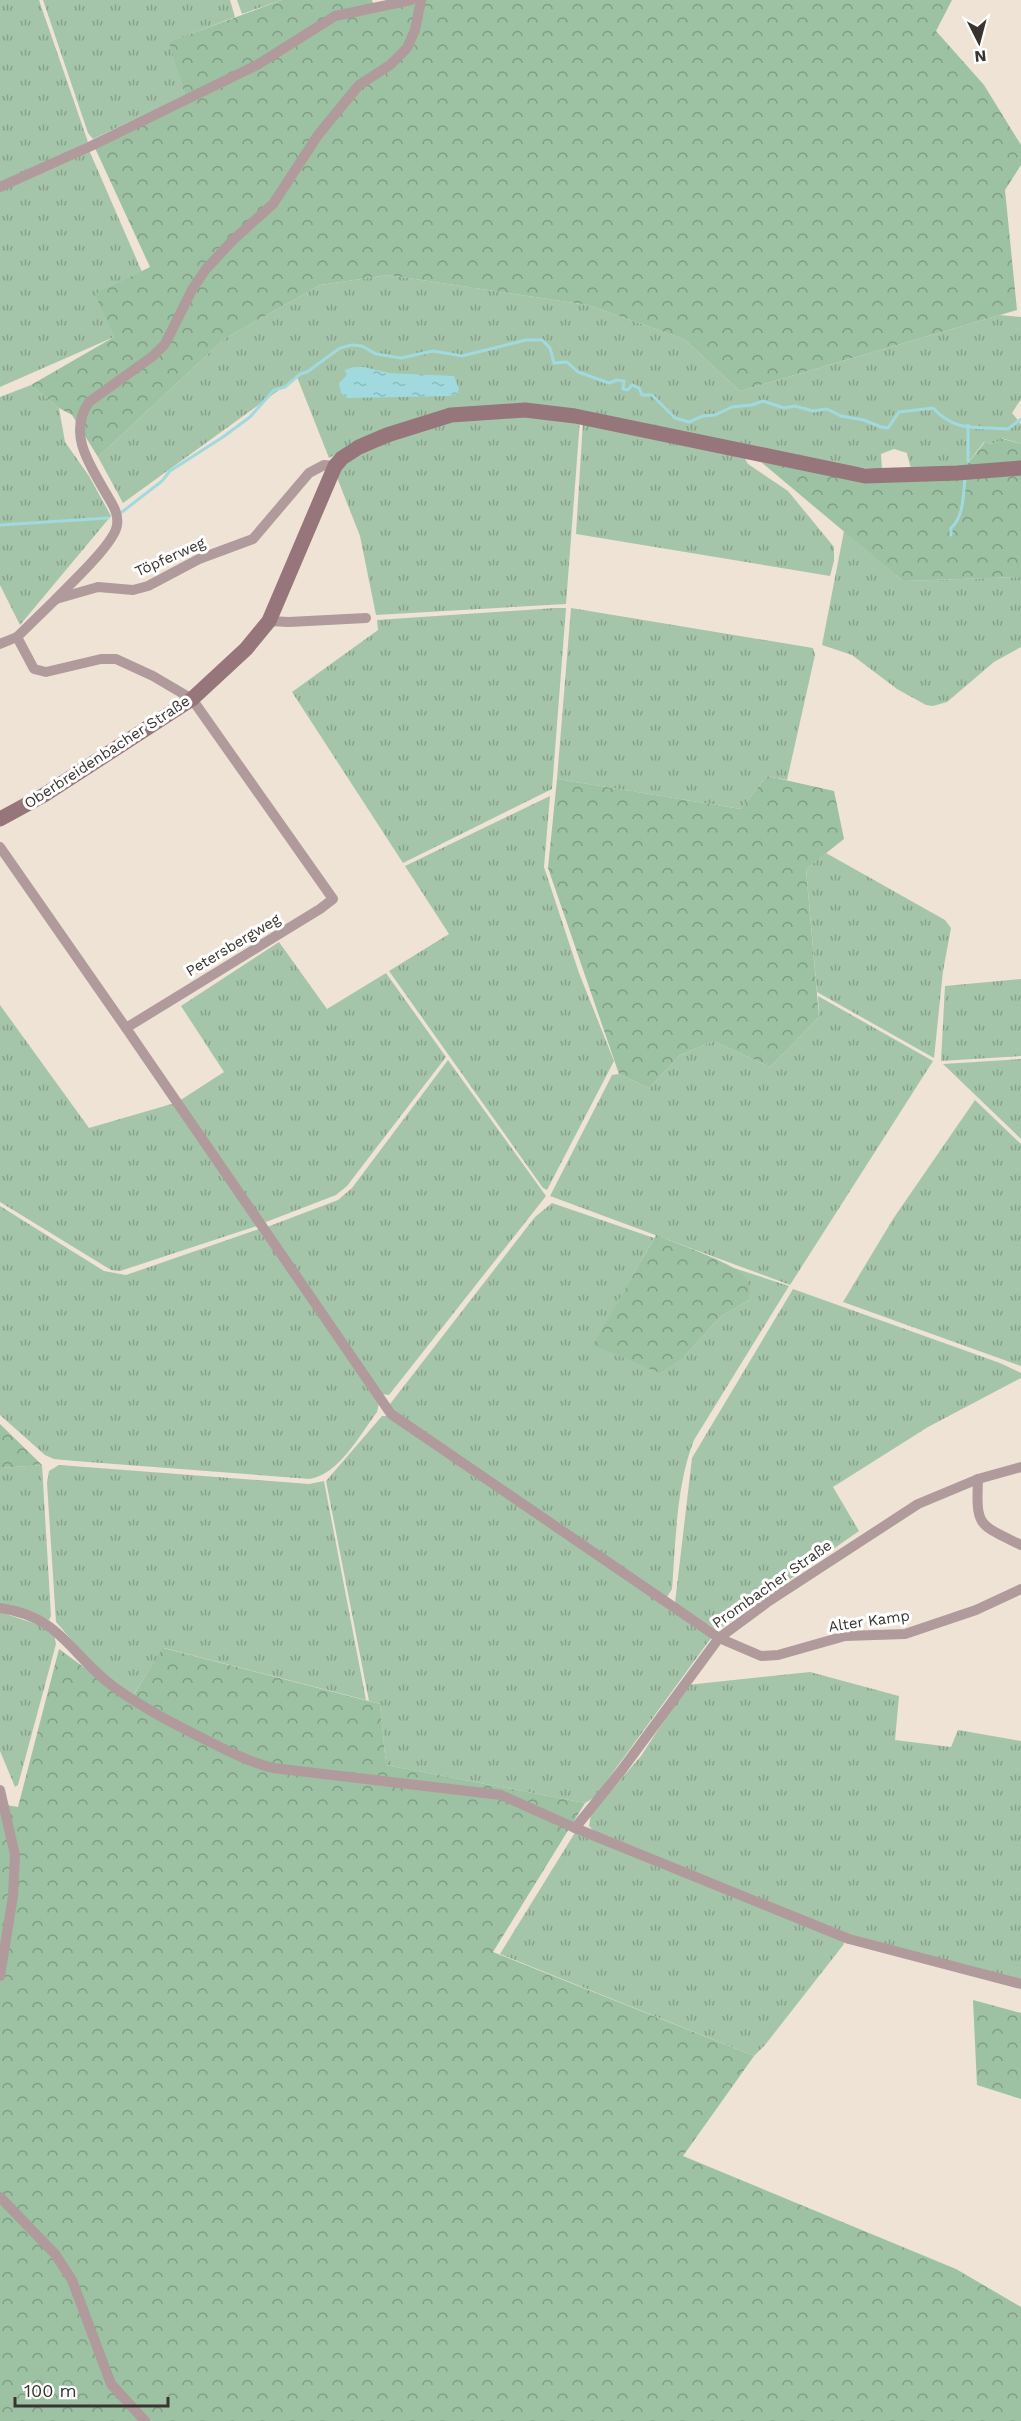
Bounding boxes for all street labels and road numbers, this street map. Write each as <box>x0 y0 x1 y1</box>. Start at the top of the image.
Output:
street label: Töpferweg <box>132 534 208 580</box>
street label: Oberbreidenbacher Straße <box>21 692 193 812</box>
street label: Petersbergweg <box>183 910 283 980</box>
street label: Prombacher Straße <box>709 1536 835 1632</box>
street label: Alter Kamp <box>827 1606 911 1636</box>

